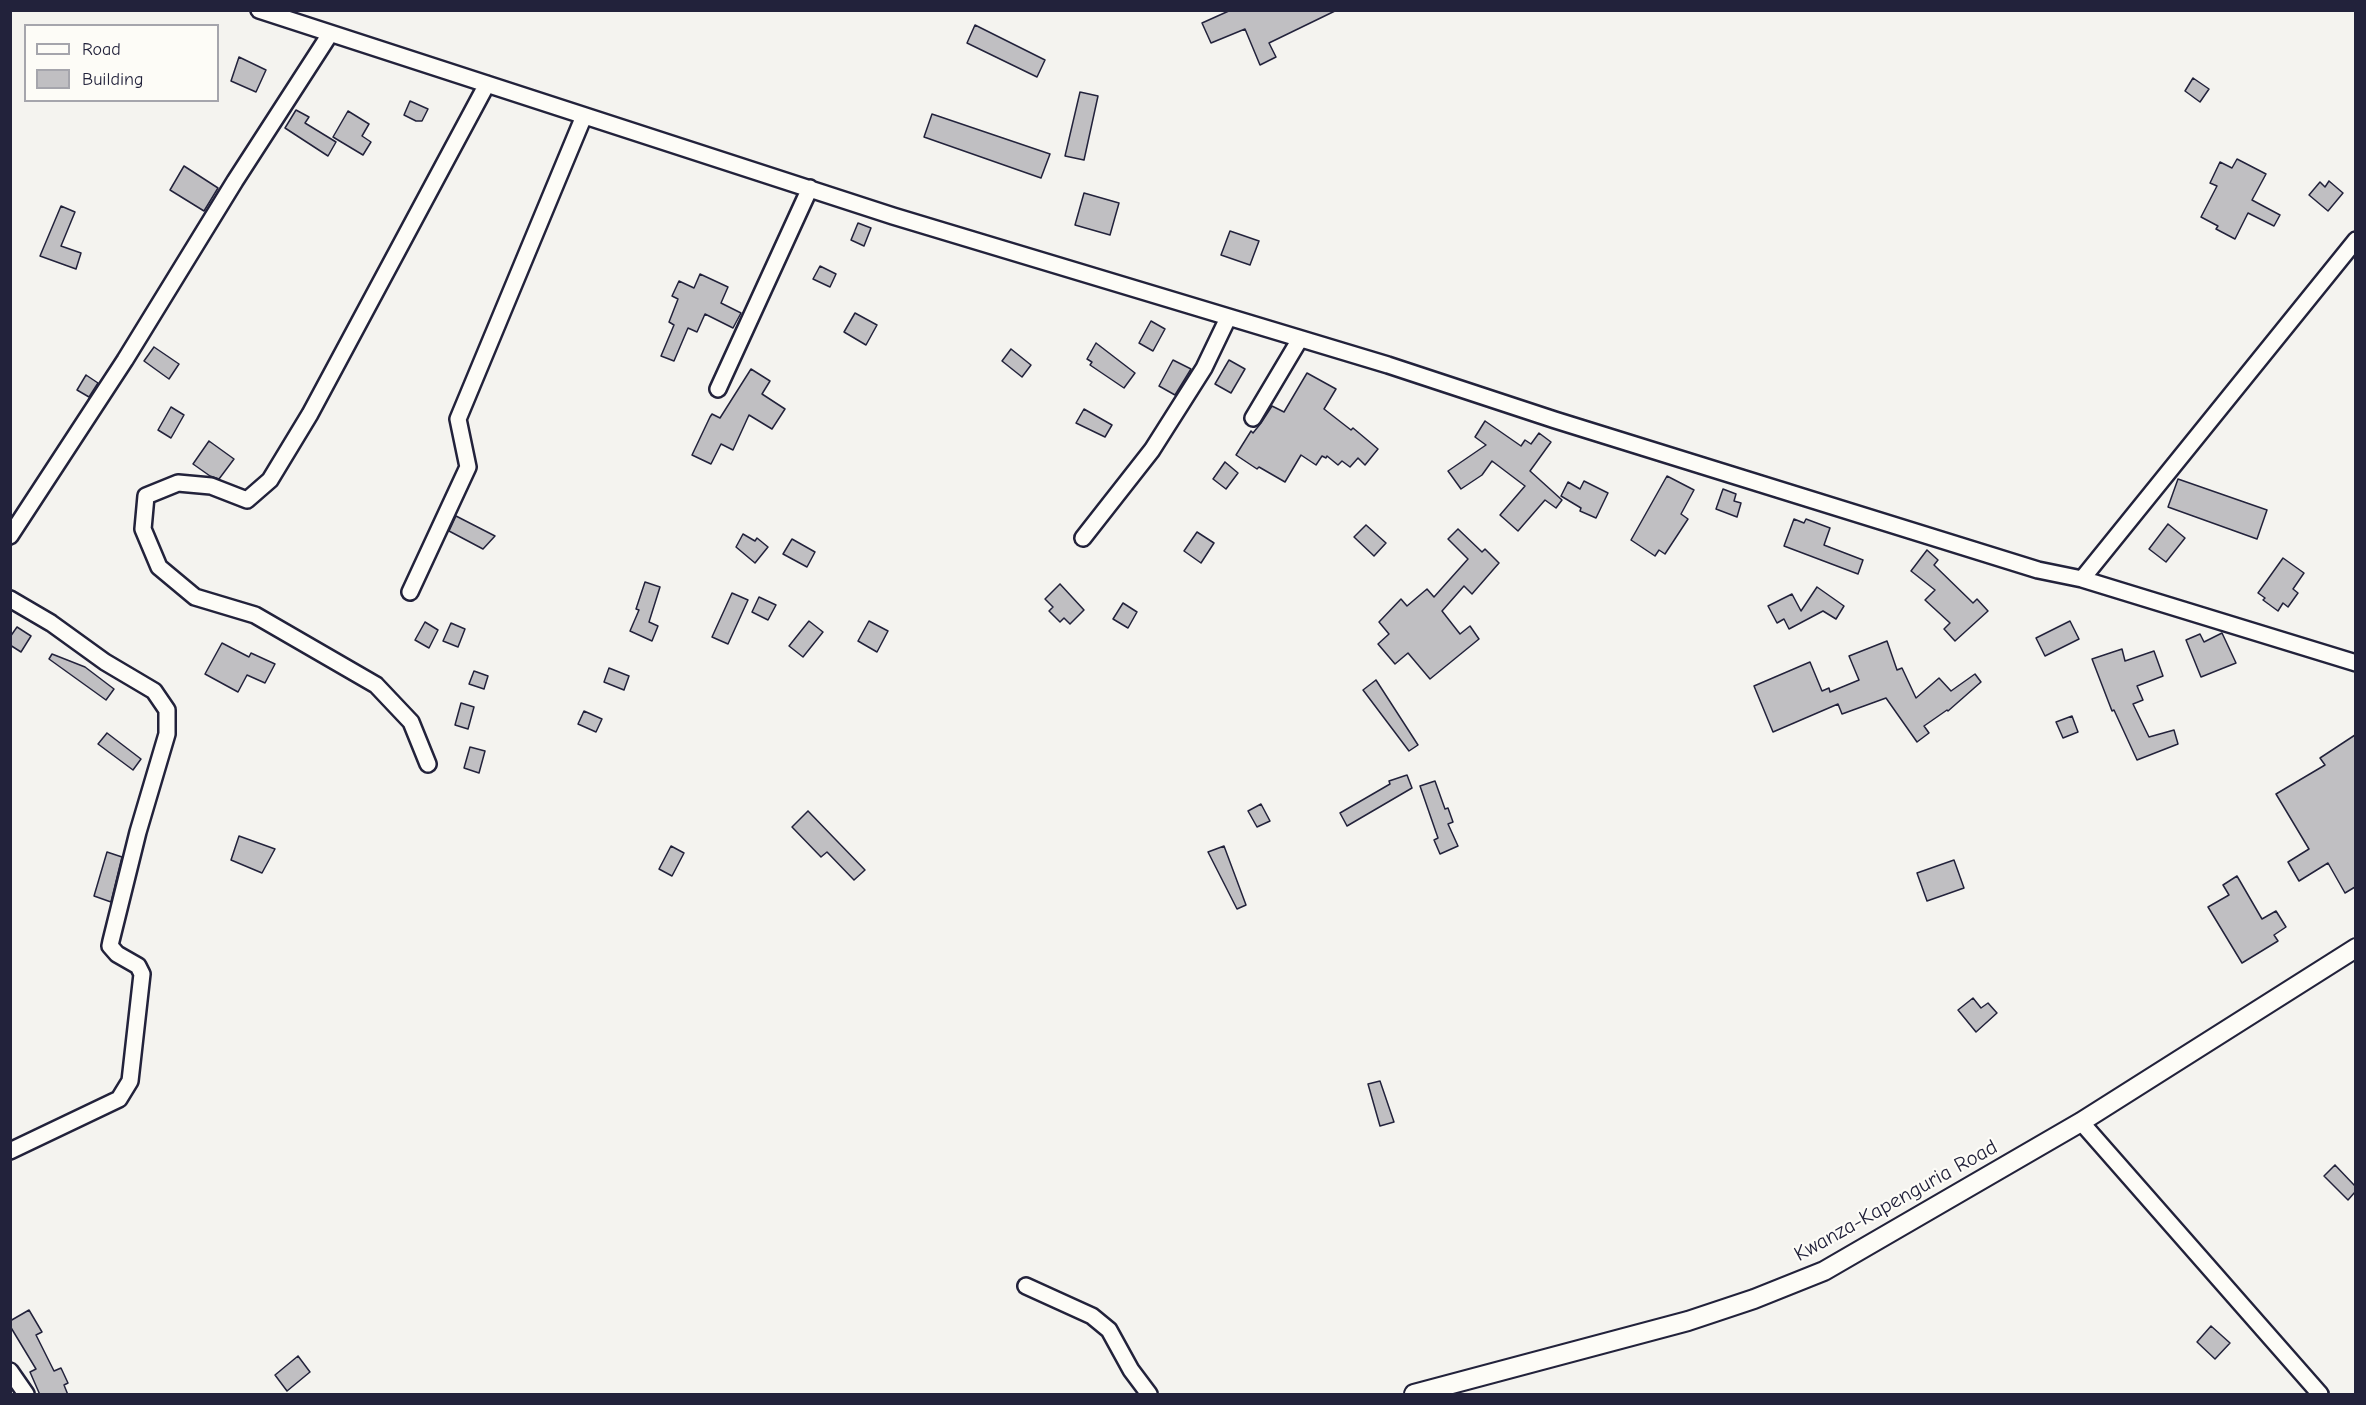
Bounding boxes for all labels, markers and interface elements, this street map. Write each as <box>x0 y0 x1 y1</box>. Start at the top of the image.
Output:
legend <box>24 24 219 102</box>
text: Road <box>82 39 121 60</box>
text: Building <box>82 69 144 90</box>
street label: Kwanza-Kapenguria Road <box>1790 1135 2002 1267</box>

